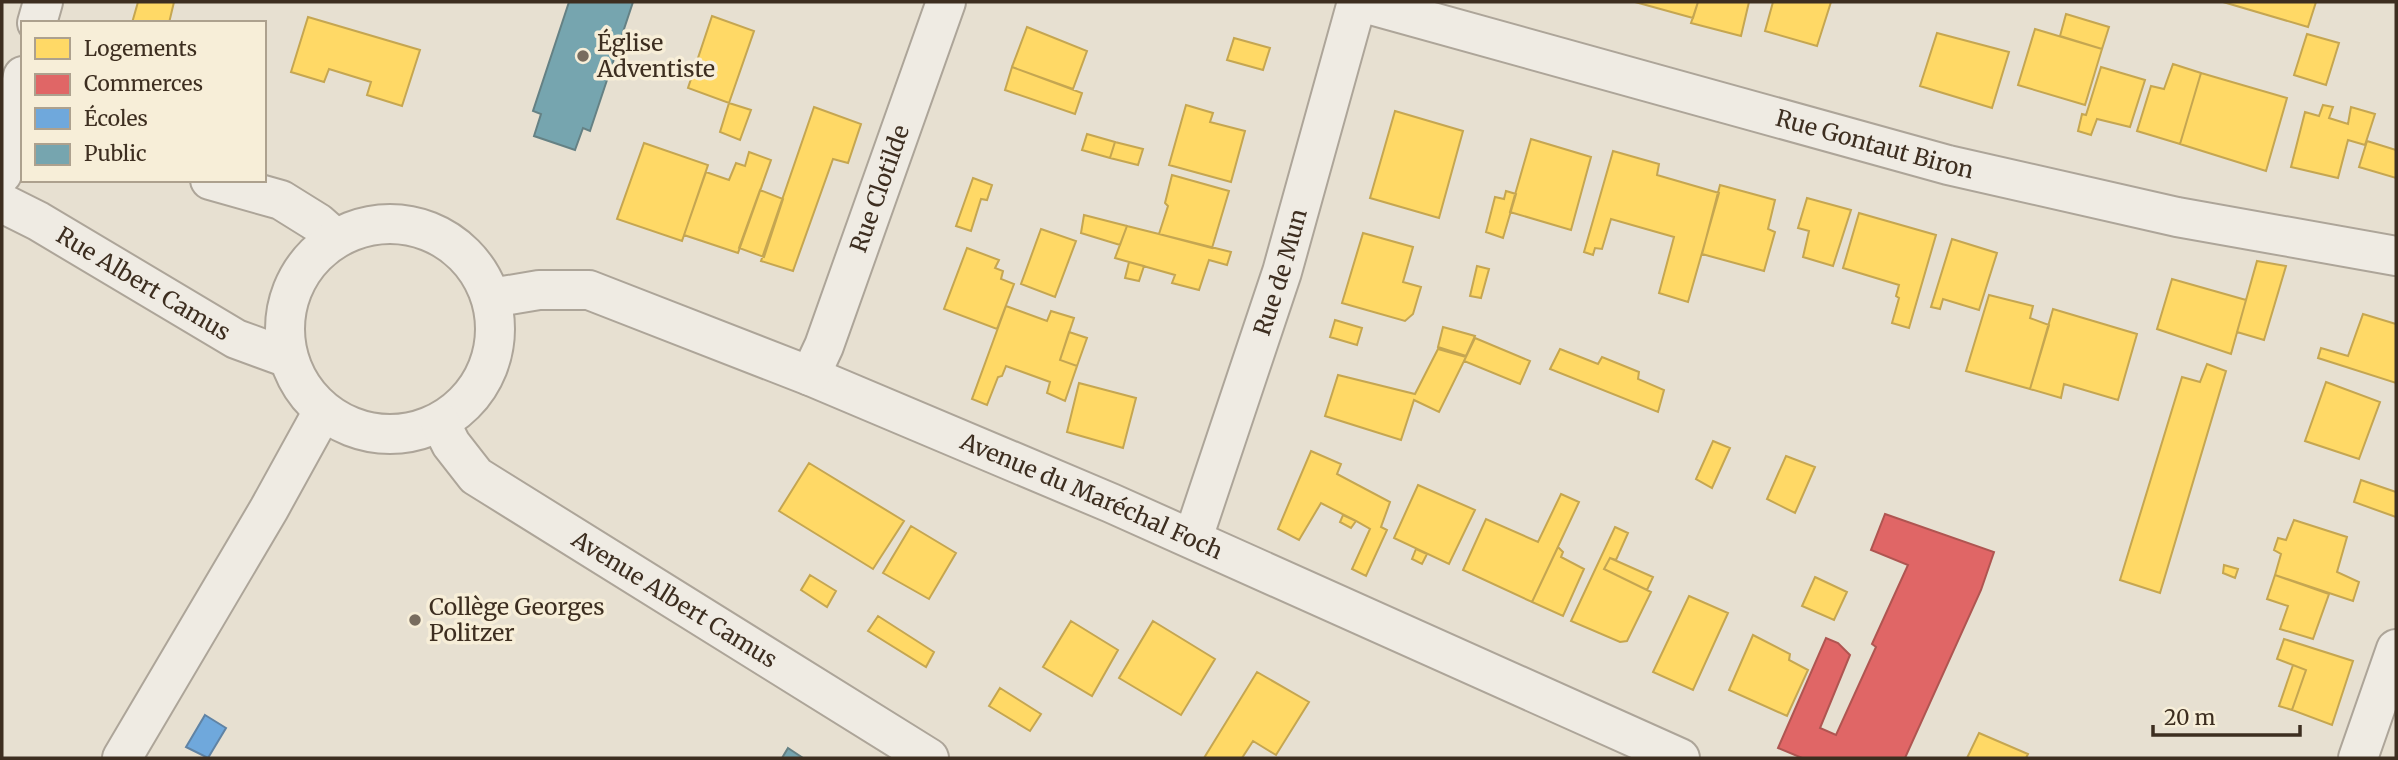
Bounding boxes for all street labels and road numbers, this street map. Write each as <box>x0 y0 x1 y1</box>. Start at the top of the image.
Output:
street label: Rue Gontaut Biron <box>1773 103 1976 184</box>
street label: Rue Clotilde <box>843 121 915 256</box>
street label: Rue de Mun <box>1247 205 1313 339</box>
street label: Rue Albert Camus <box>51 220 236 346</box>
street label: Avenue du Maréchal Foch <box>956 426 1227 565</box>
street label: Avenue Albert Camus <box>566 524 783 674</box>

